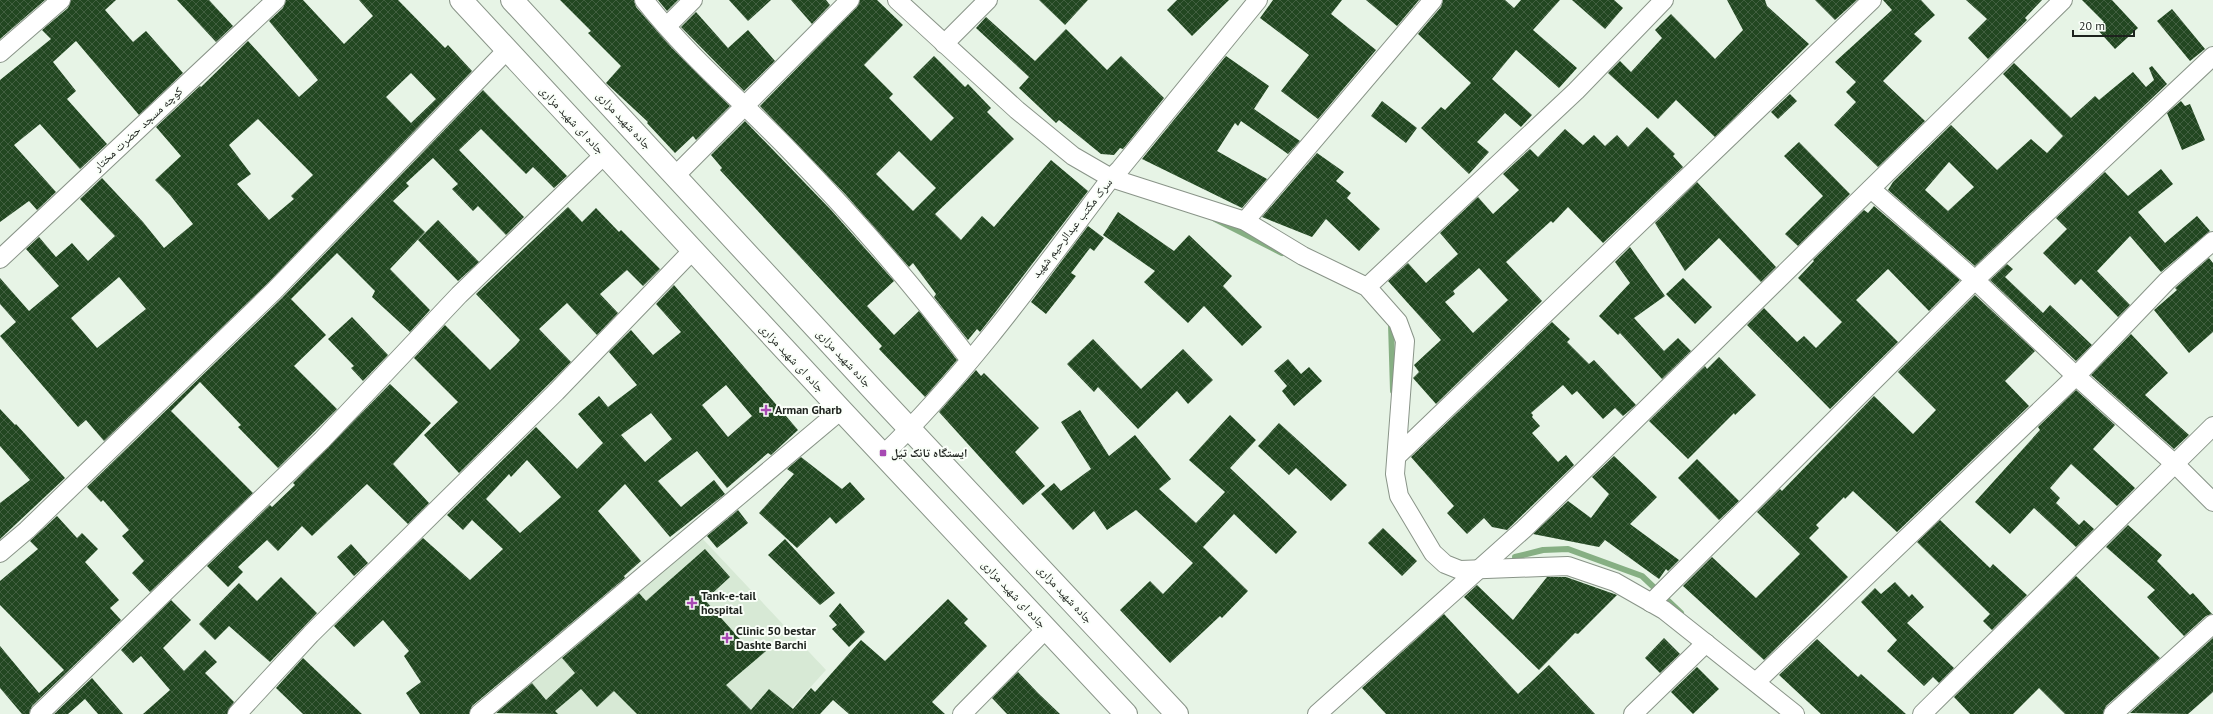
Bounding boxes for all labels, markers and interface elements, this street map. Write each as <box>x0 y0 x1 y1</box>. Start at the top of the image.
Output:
scale bar <box>2073 12 2134 38</box>
text: 20 m <box>2079 18 2105 33</box>
street label: جاده ای شهید مزاری <box>537 82 608 157</box>
street label: کوچه مسجد حضرت مختار <box>89 83 186 175</box>
street label: جاده شهید مزاری <box>593 87 656 152</box>
street label: سرک مکتب عبدالرحیم شهید <box>1028 175 1116 281</box>
street label: جاده ای شهید مزاری <box>757 320 828 395</box>
street label: جاده شهید مزاری <box>813 325 876 390</box>
place label: Arman Gharb <box>775 402 843 417</box>
marker: Arman Gharb <box>760 404 772 416</box>
place label: ایستگاه تانک تیل <box>891 445 967 461</box>
marker: ایستگاه تانک تیل <box>878 448 888 458</box>
street label: جاده ای شهید مزاری <box>979 556 1050 631</box>
street label: جاده شهید مزاری <box>1034 561 1097 626</box>
place label: Tank-e-tail hospital <box>701 588 757 617</box>
marker: Tank-e-tail hospital <box>686 597 698 609</box>
place label: Clinic 50 bestar Dashte Barchi <box>736 623 817 652</box>
marker: Clinic 50 bestar Dashte Barchi <box>721 632 733 644</box>

